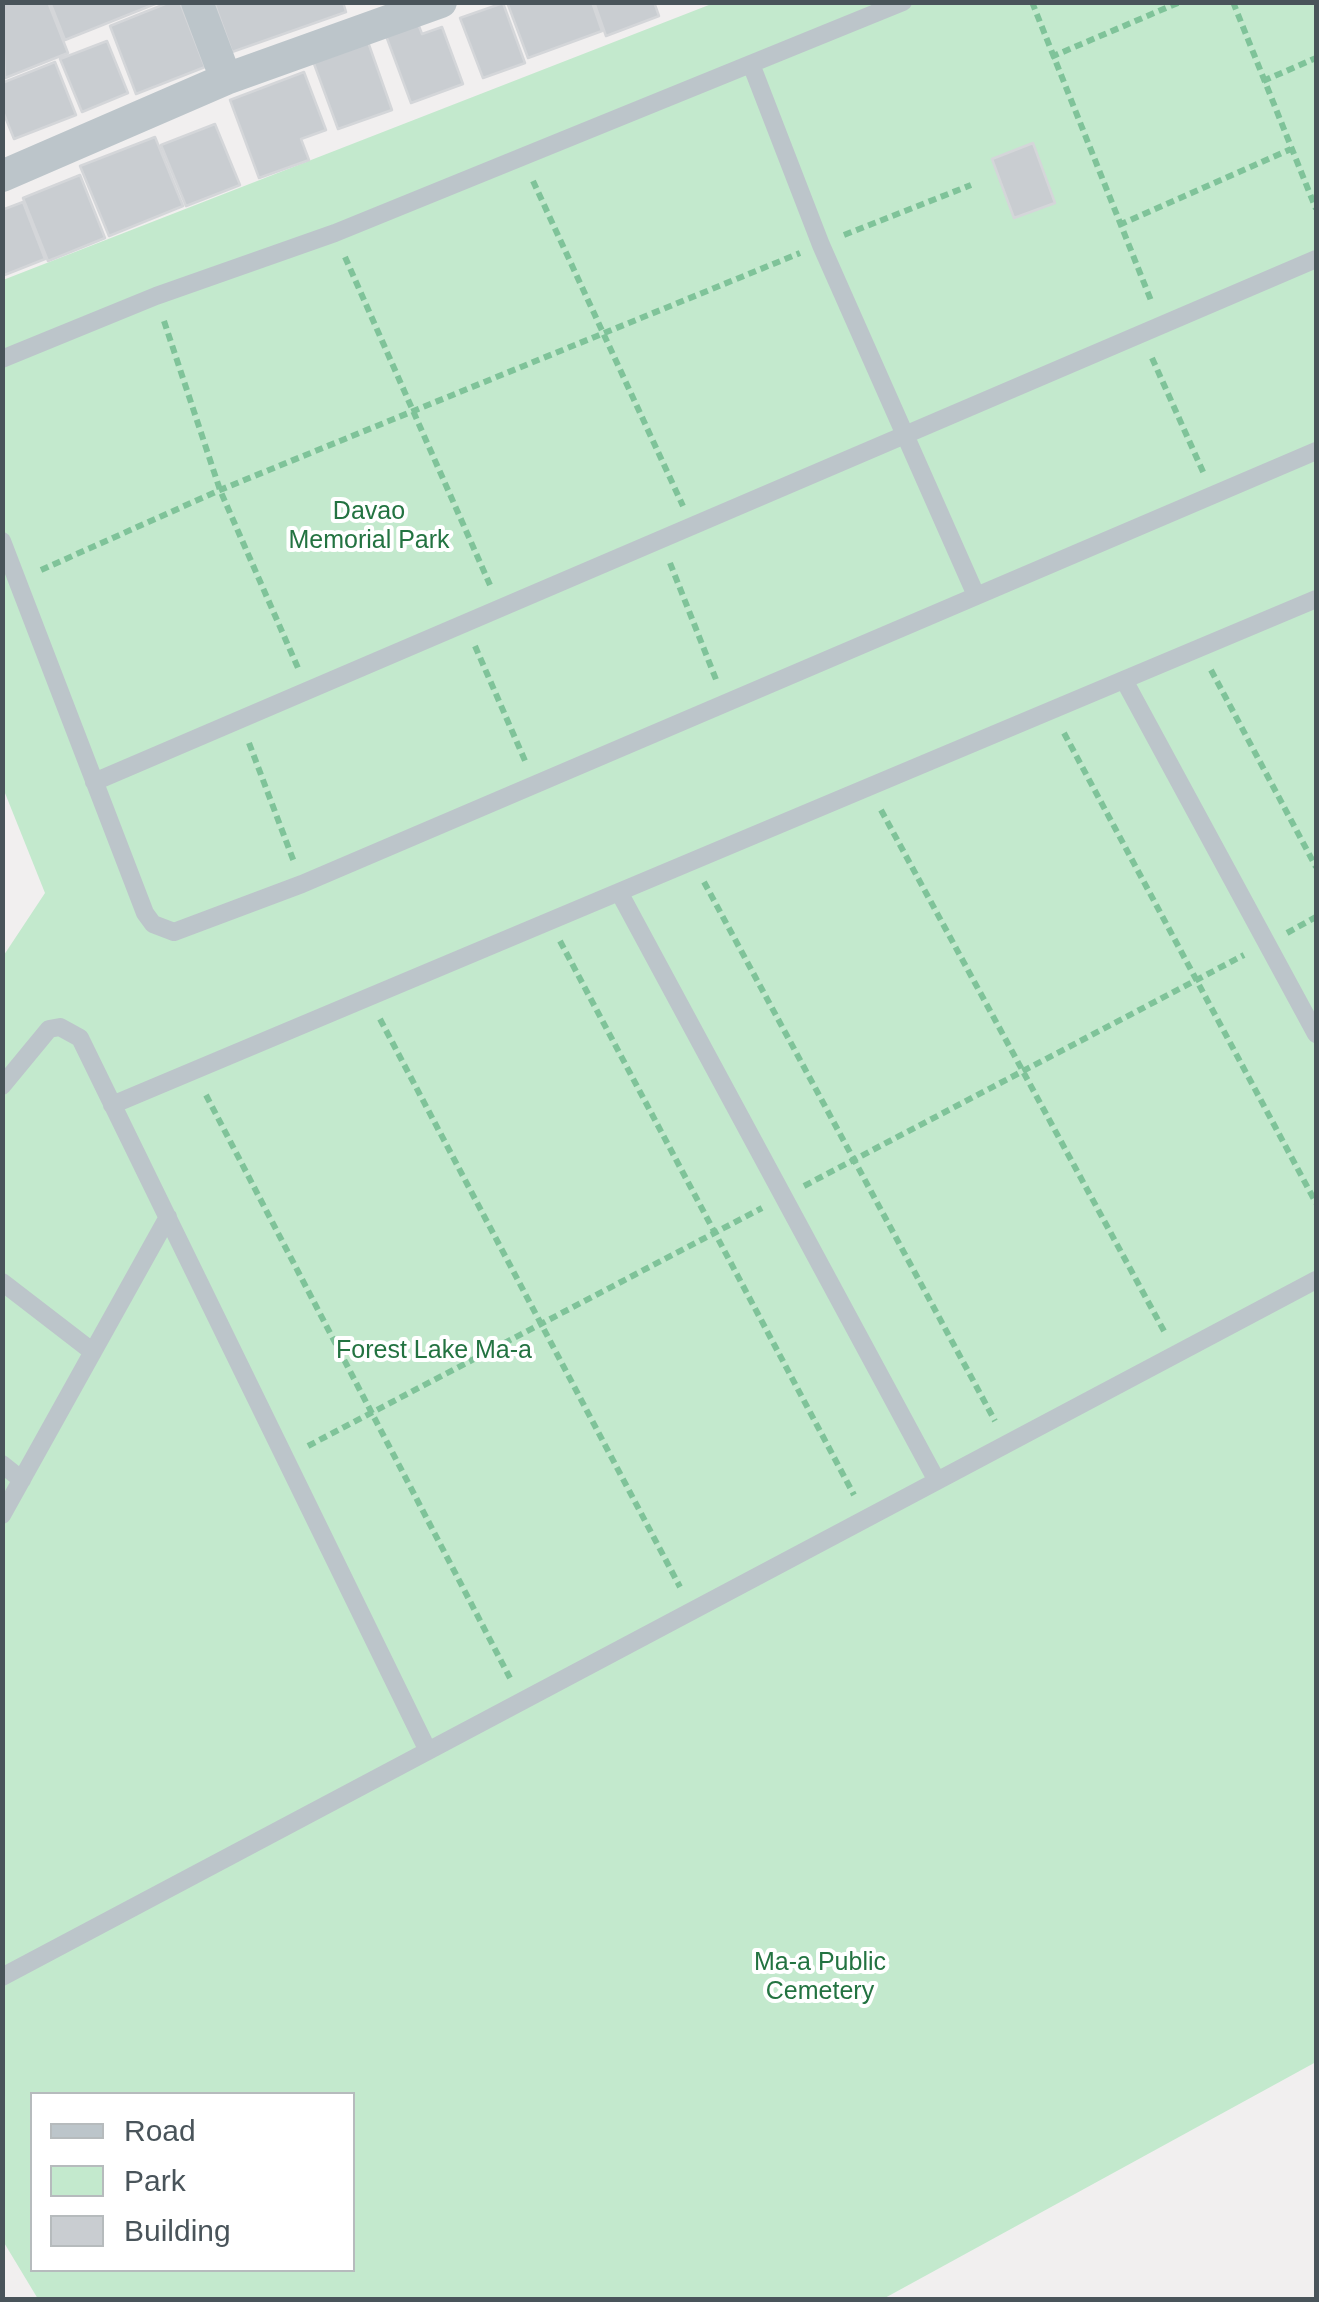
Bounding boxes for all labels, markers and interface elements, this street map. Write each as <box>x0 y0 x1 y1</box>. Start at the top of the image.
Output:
park label: Davao Memorial Park <box>288 497 450 556</box>
park label: Forest Lake Ma-a <box>336 1336 532 1366</box>
park label: Ma-a Public Cemetery <box>754 1948 886 2007</box>
legend <box>30 2092 355 2272</box>
text: Road <box>124 2114 196 2147</box>
text: Park <box>124 2164 186 2197</box>
text: Building <box>124 2214 231 2247</box>

